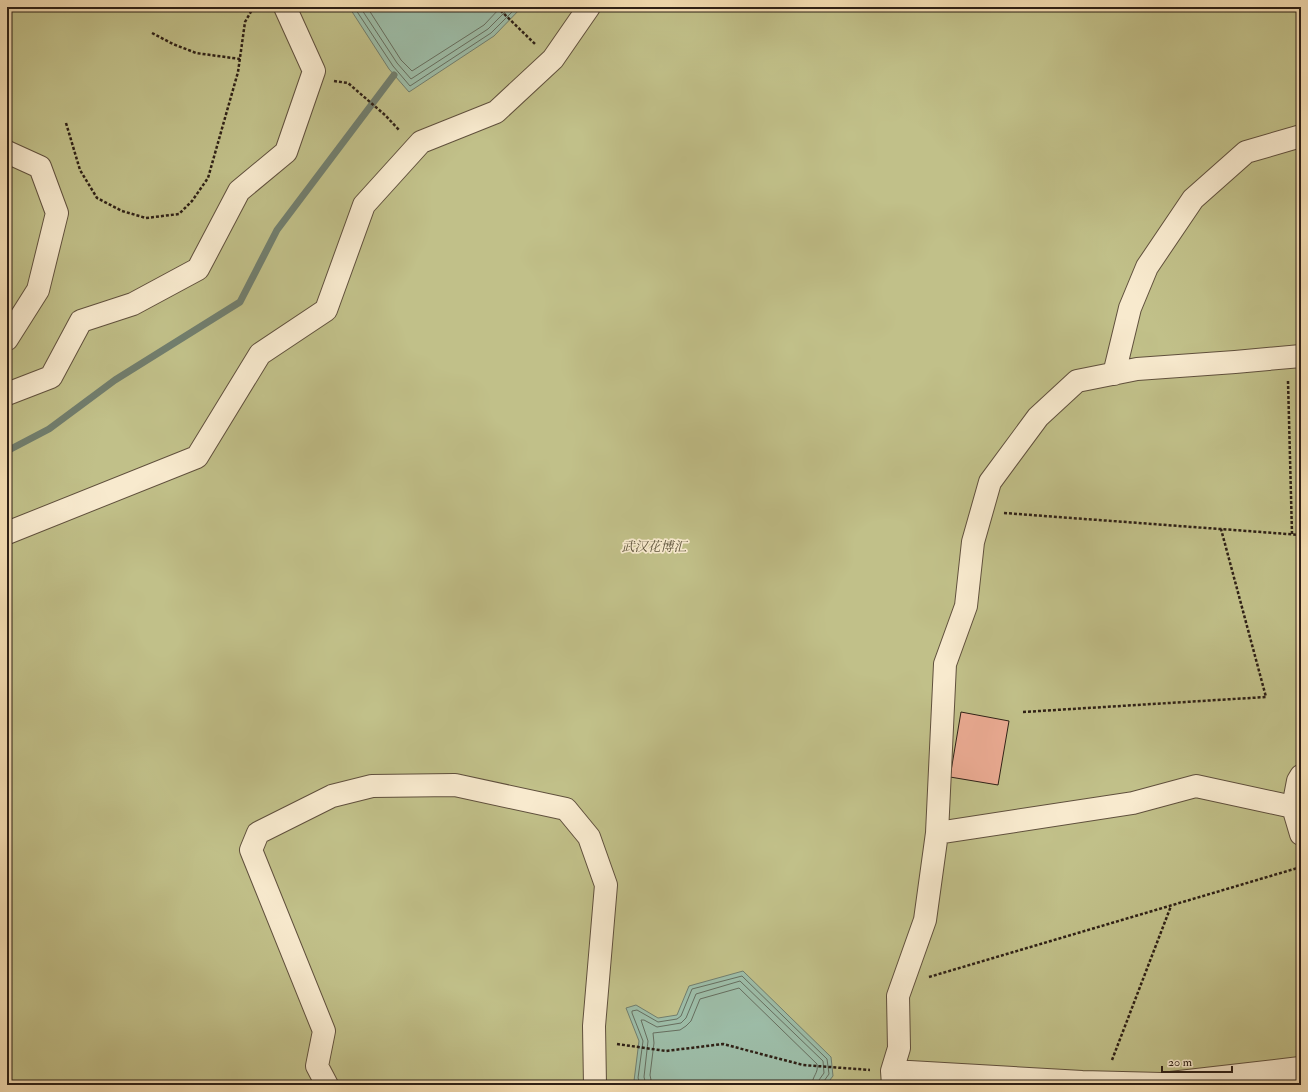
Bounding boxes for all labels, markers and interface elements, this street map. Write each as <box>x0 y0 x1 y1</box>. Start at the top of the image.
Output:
park label: 武汉花博汇 <box>621 539 688 555</box>
scale bar <box>1162 1048 1232 1074</box>
text: 20 m <box>1168 1055 1193 1070</box>

